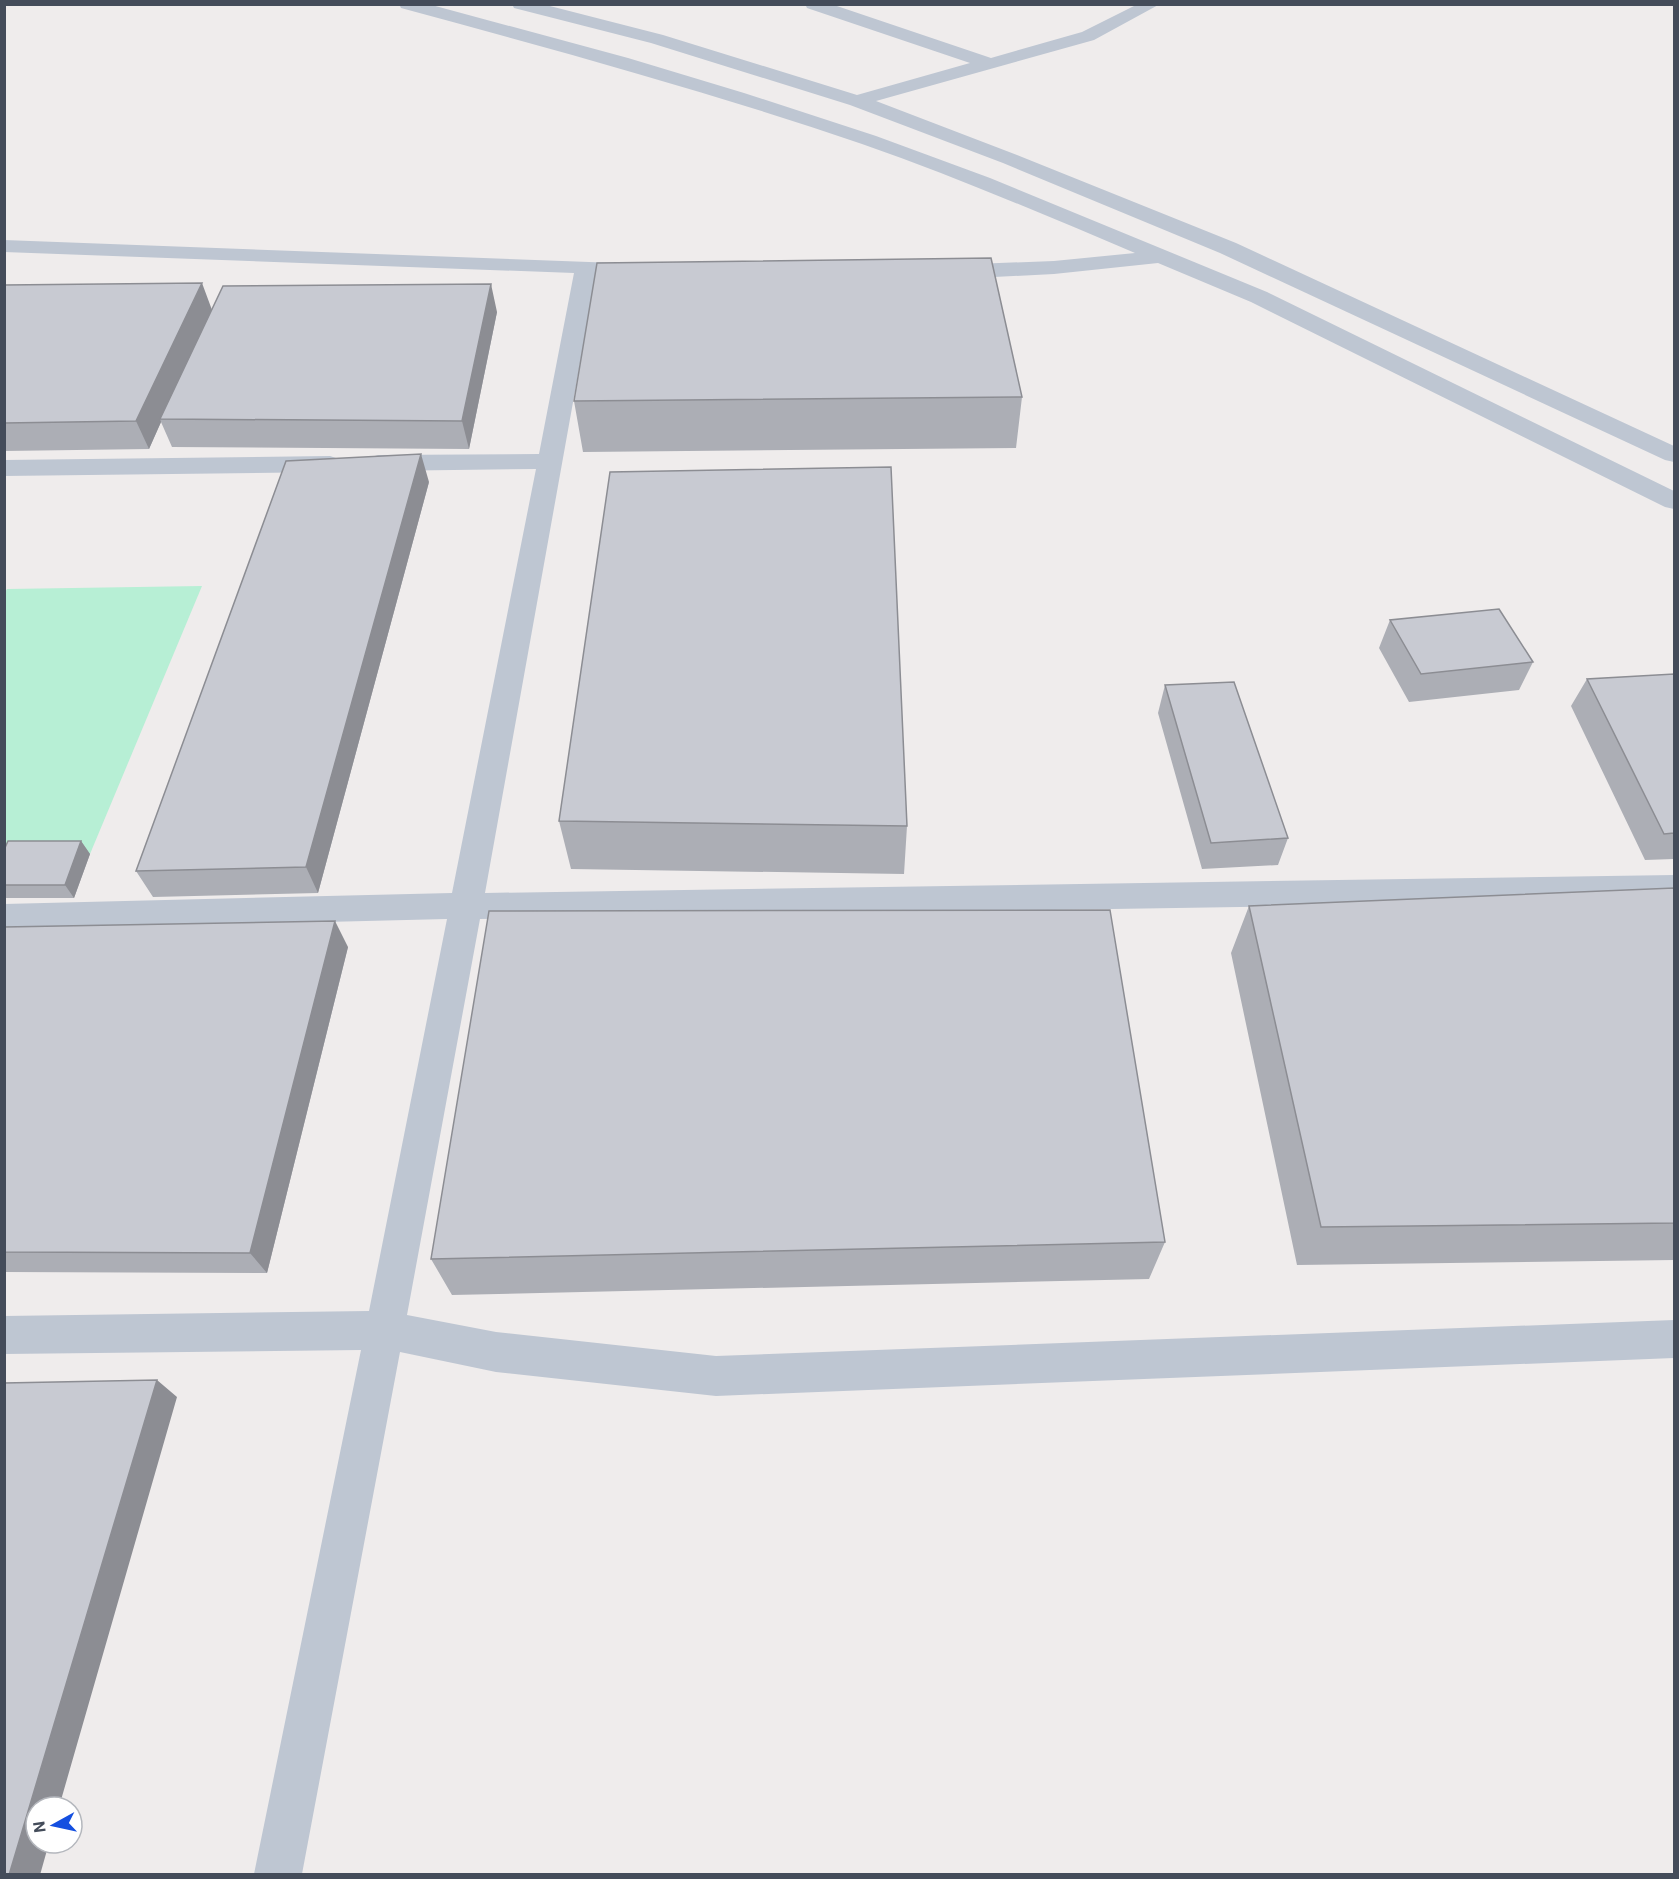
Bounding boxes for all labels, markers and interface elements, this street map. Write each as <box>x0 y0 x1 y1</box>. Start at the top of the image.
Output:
north arrow <box>24 1795 84 1855</box>
text: N <box>29 1820 50 1834</box>

